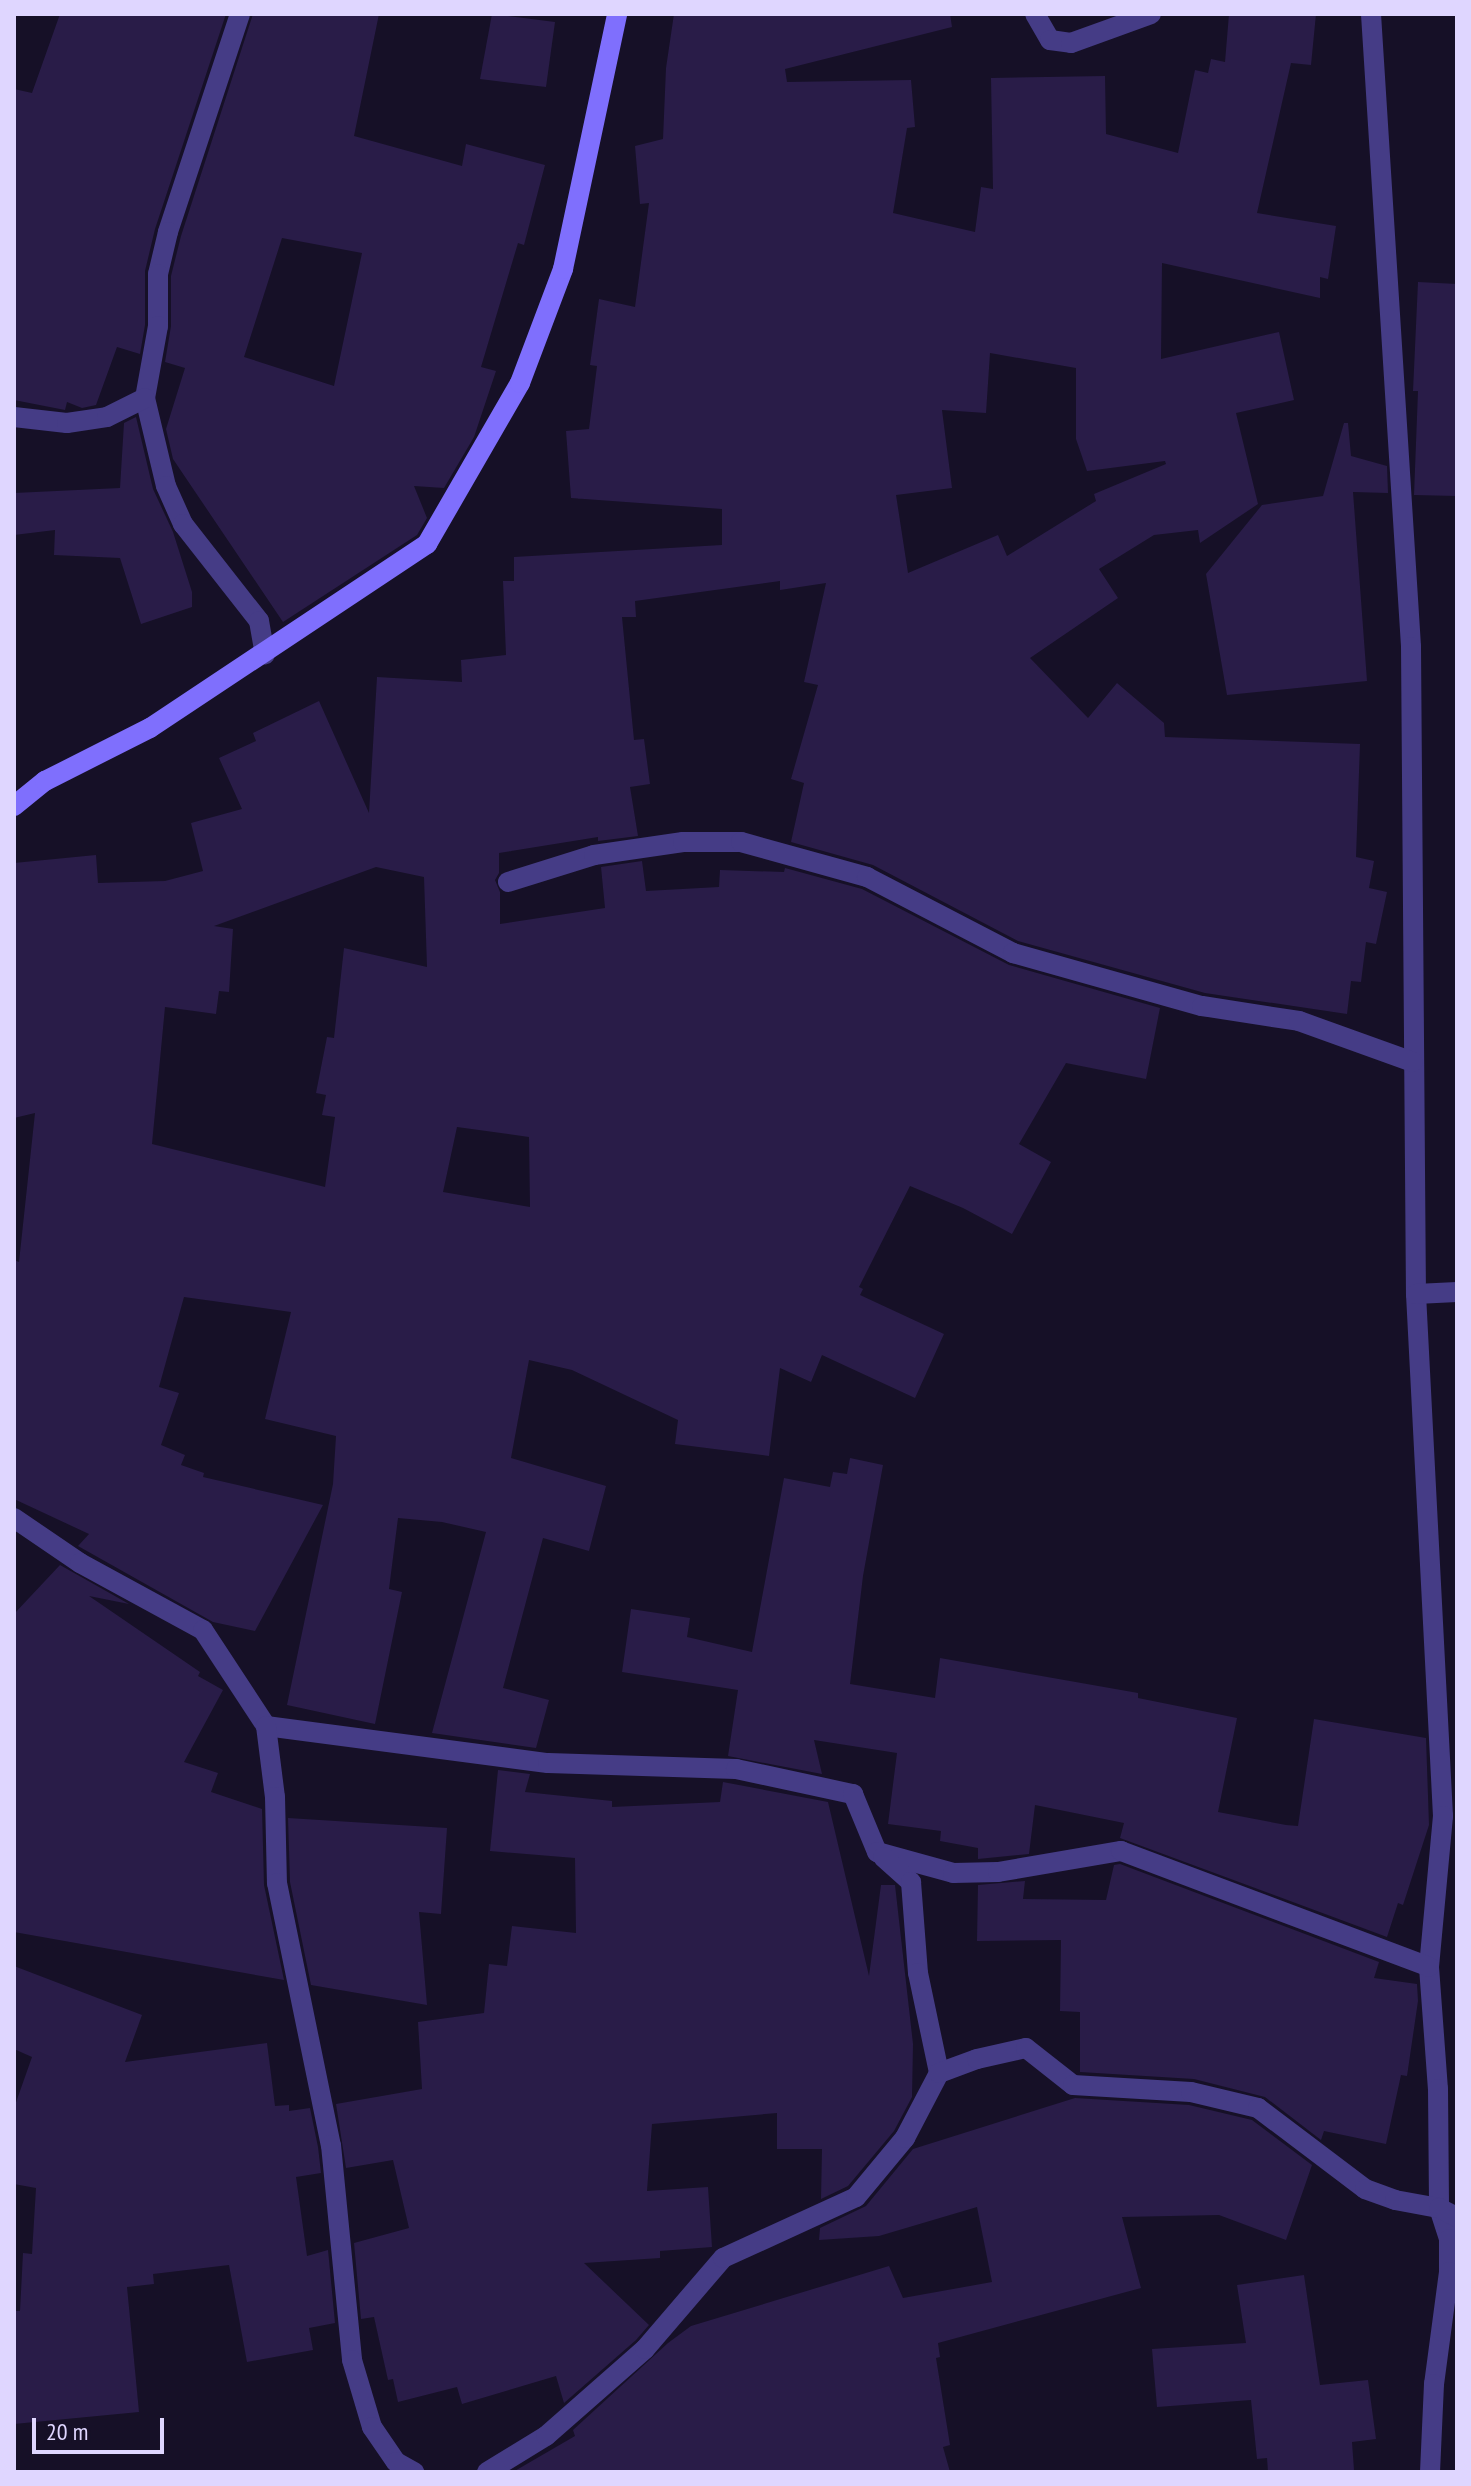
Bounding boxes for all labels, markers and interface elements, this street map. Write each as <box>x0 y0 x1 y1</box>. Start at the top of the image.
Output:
scale bar <box>36 2402 168 2452</box>
text: 20 m <box>46 2416 88 2447</box>

